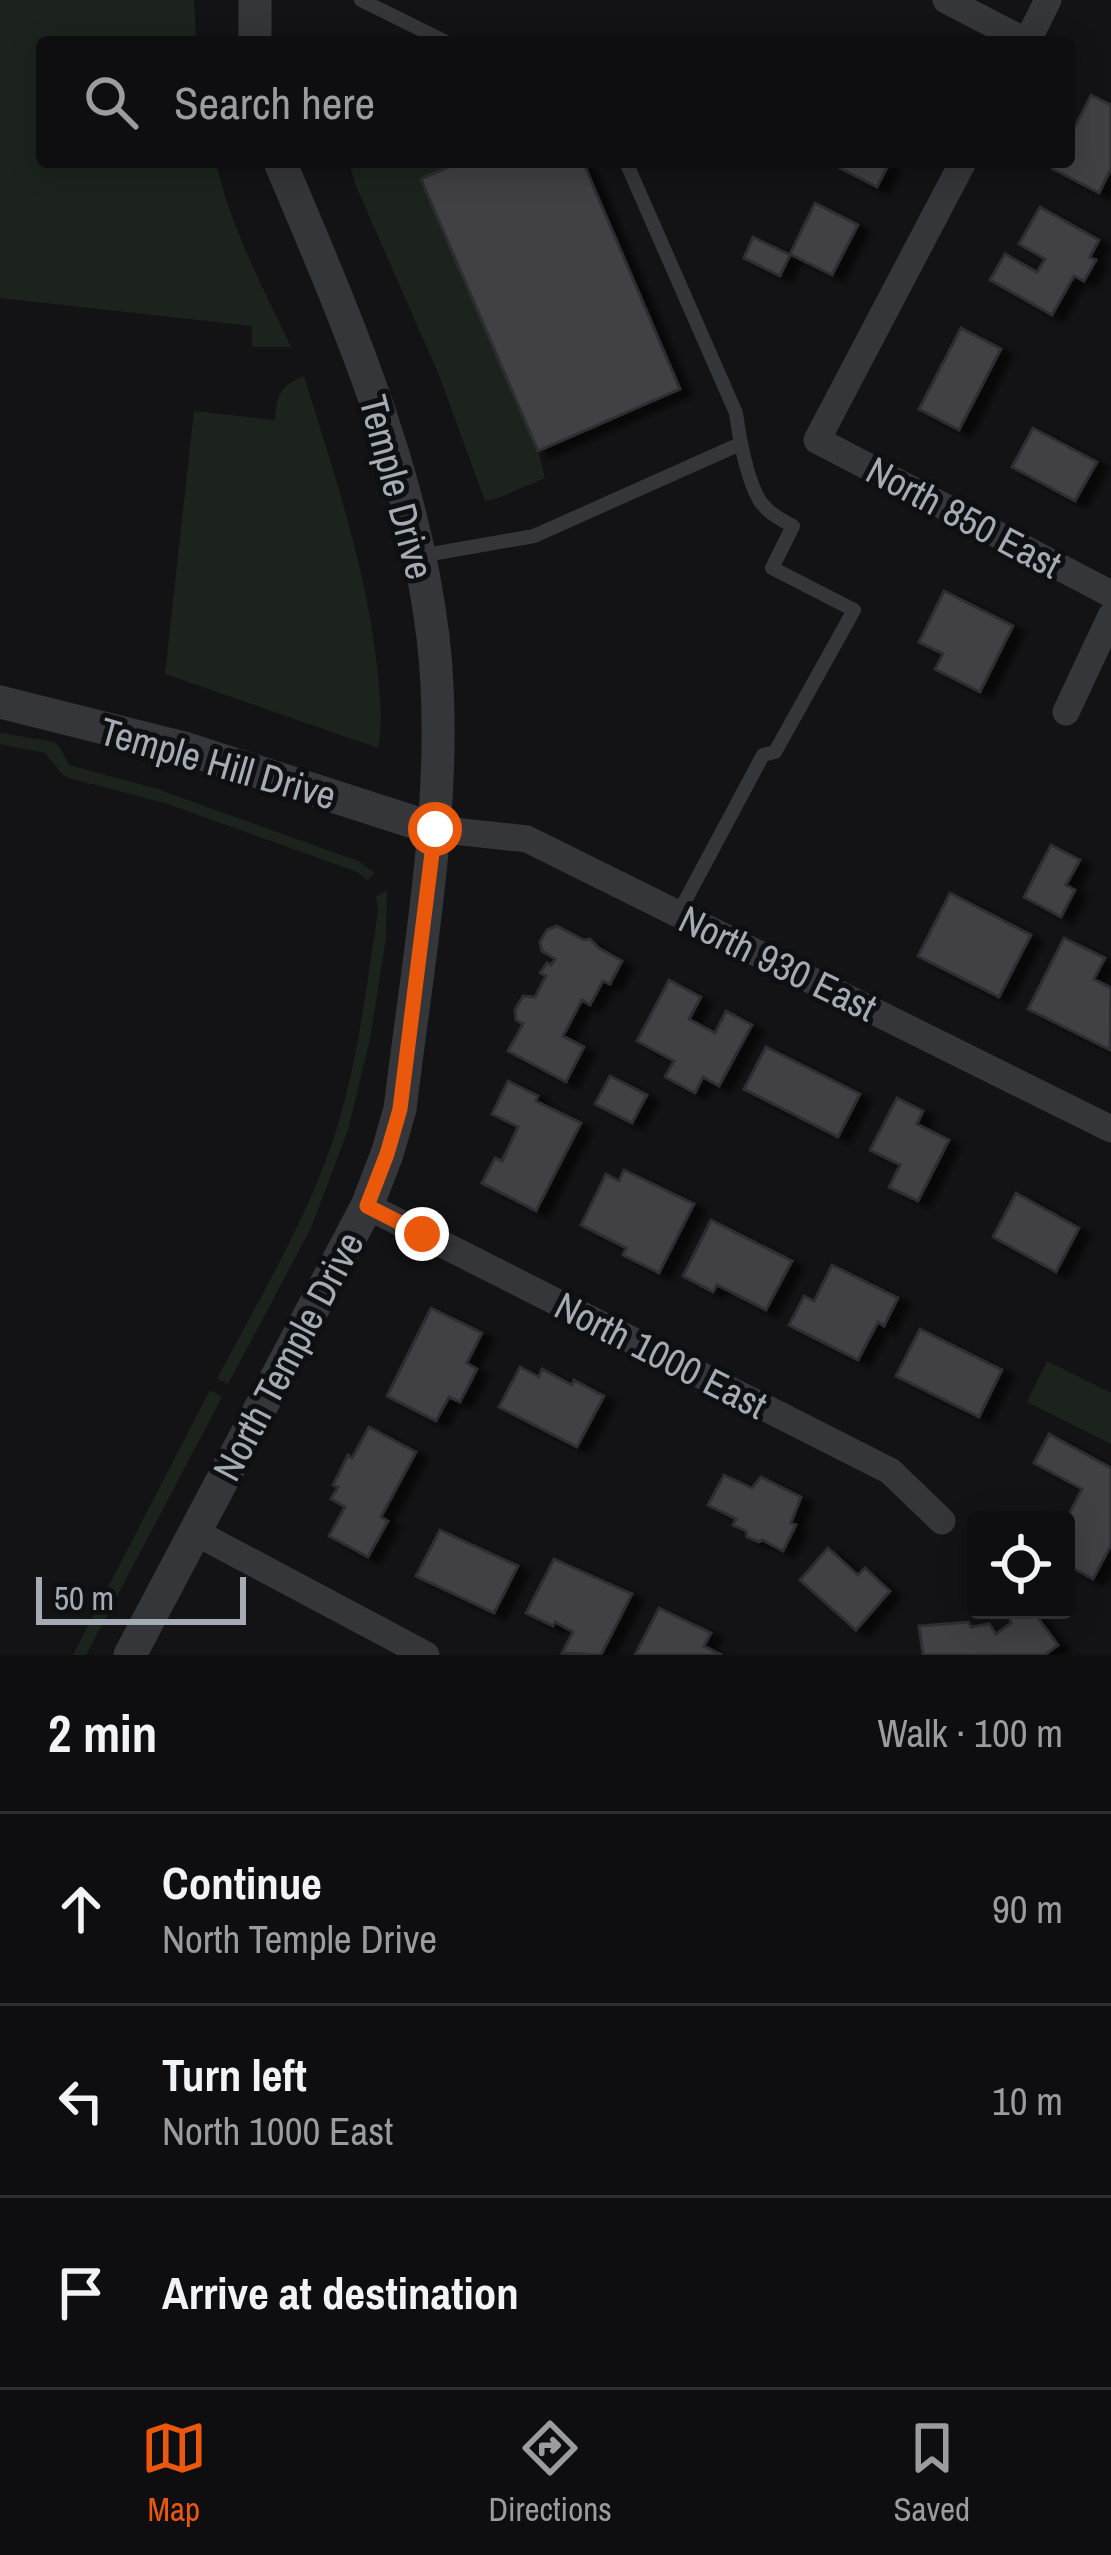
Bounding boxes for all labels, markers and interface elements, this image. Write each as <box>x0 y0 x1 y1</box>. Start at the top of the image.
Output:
search box <box>36 36 1075 168</box>
icon: search <box>78 69 144 135</box>
text: Search here <box>174 72 375 133</box>
street label: Temple Drive <box>348 389 446 585</box>
street label: North 850 East <box>858 444 1070 590</box>
street label: Temple Hill Drive <box>94 704 342 822</box>
route start <box>408 802 462 856</box>
street label: North 930 East <box>671 893 885 1033</box>
route end <box>395 1207 449 1261</box>
street label: North Temple Drive <box>201 1222 375 1490</box>
street label: North 1000 East <box>546 1279 776 1431</box>
map controls <box>967 1511 1075 1619</box>
button: locate <box>967 1511 1075 1619</box>
scale bar <box>36 1571 246 1624</box>
text: 50 m <box>54 1576 114 1620</box>
text: 2 min <box>48 1699 157 1768</box>
text: Walk · 100 m <box>878 1707 1063 1759</box>
text: Continue <box>162 1852 322 1913</box>
icon: ahead <box>48 1876 114 1942</box>
text: 90 m <box>992 1883 1063 1935</box>
text: North Temple Drive <box>162 1913 437 1965</box>
text: Turn left <box>162 2044 307 2105</box>
icon: left <box>48 2068 114 2134</box>
text: 10 m <box>992 2075 1063 2127</box>
text: North 1000 East <box>162 2105 393 2157</box>
icon: arrive <box>48 2260 114 2326</box>
text: Arrive at destination <box>162 2262 519 2323</box>
tab: Map <box>141 2415 207 2531</box>
tab: Directions <box>488 2415 612 2531</box>
tab: Saved <box>893 2415 970 2531</box>

